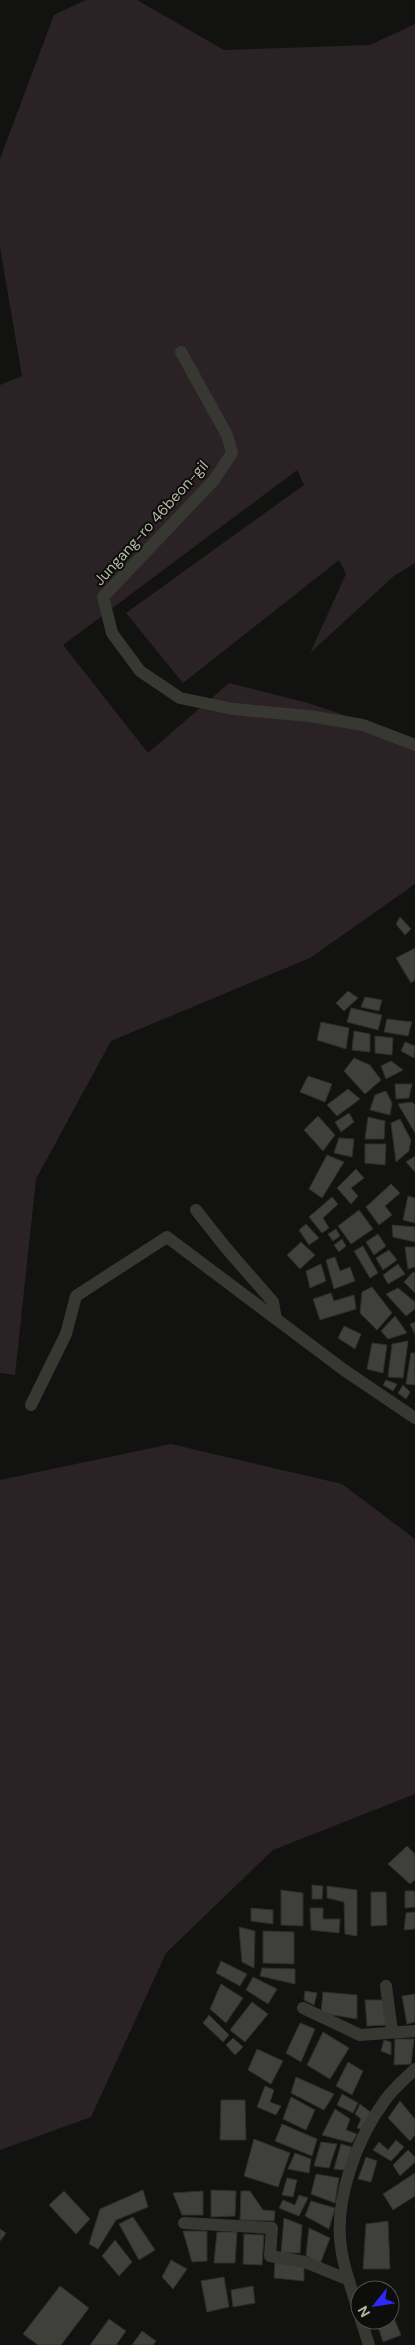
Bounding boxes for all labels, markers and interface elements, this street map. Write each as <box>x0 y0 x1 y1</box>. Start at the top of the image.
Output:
street label: Jungang-ro 46beon-gil <box>89 456 213 590</box>
north arrow <box>350 2280 400 2330</box>
text: N <box>353 2303 374 2320</box>

